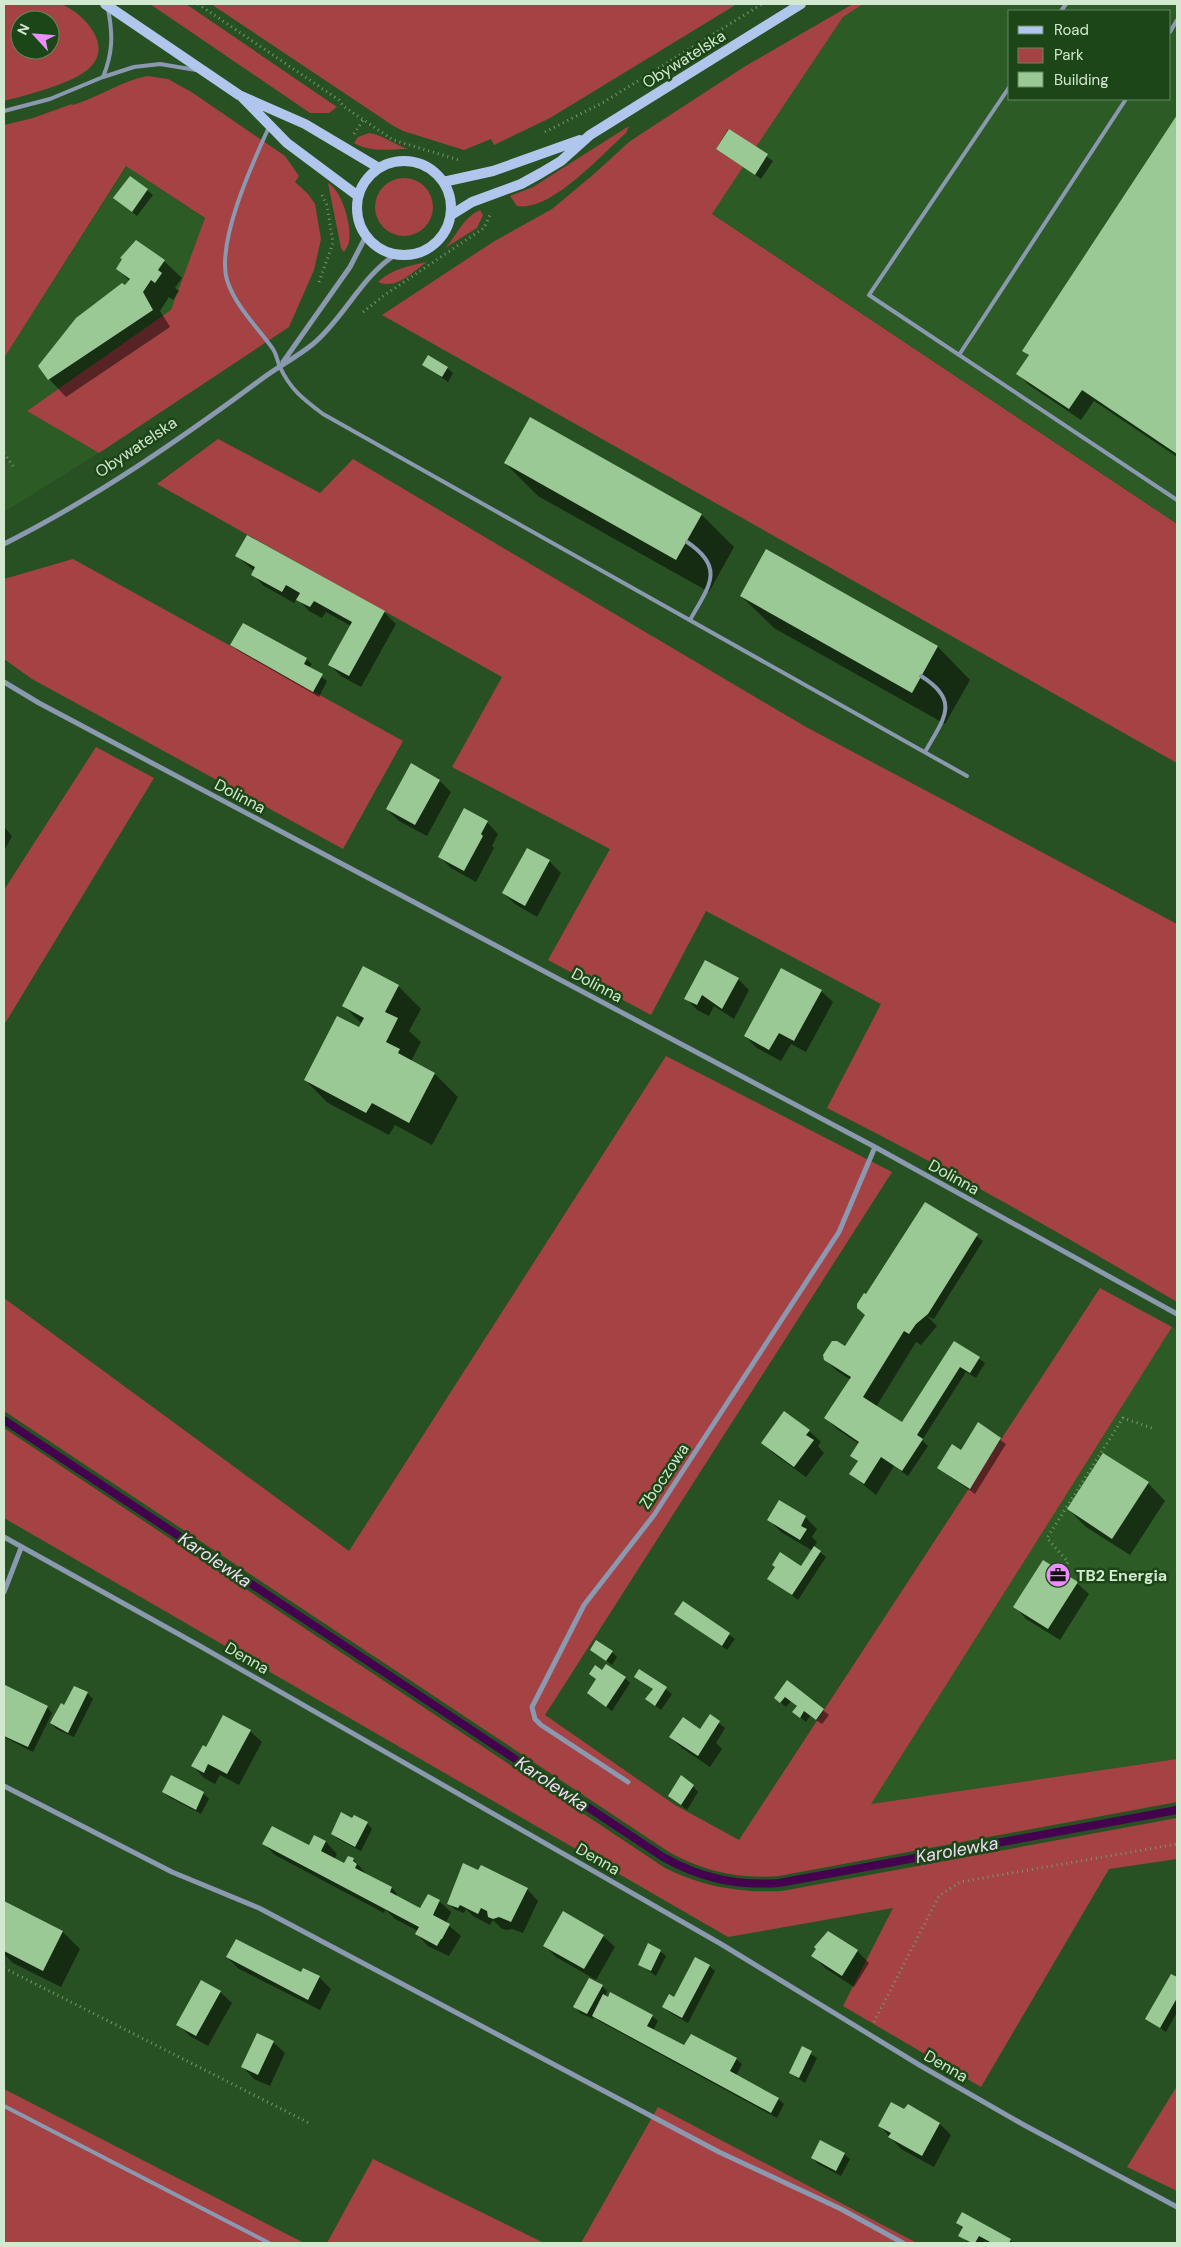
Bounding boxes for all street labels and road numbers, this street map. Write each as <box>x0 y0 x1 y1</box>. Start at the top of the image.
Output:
street label: Obywatelska <box>638 25 730 93</box>
street label: Obywatelska <box>91 412 181 482</box>
street label: Dolinna <box>211 774 269 818</box>
street label: Dolinna <box>568 963 626 1007</box>
street label: Dolinna <box>925 1154 983 1200</box>
street label: Zboczowa <box>634 1439 694 1513</box>
street label: Denna <box>221 1637 273 1679</box>
street label: Denna <box>572 1838 624 1880</box>
street label: Denna <box>920 2045 972 2087</box>

